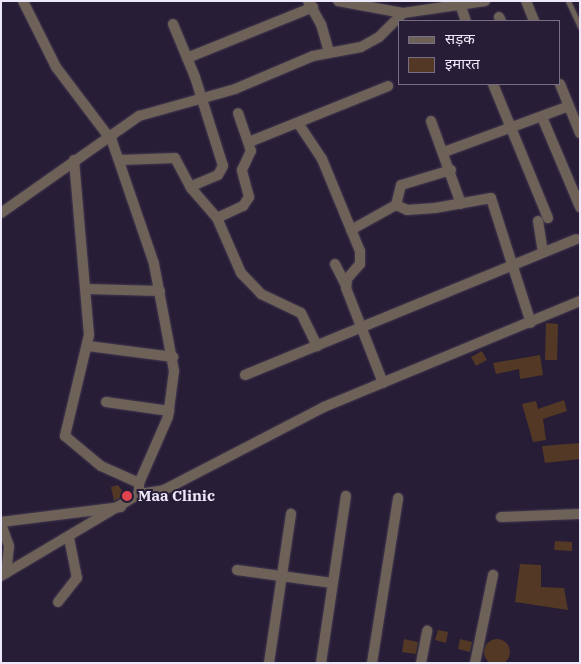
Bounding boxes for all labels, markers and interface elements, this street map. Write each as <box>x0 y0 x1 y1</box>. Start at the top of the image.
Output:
legend <box>398 20 561 85</box>
text: सड़क <box>445 29 475 48</box>
text: इमारत <box>445 54 480 73</box>
place label: Maa Clinic <box>138 487 215 505</box>
marker: Maa Clinic <box>120 489 134 503</box>

